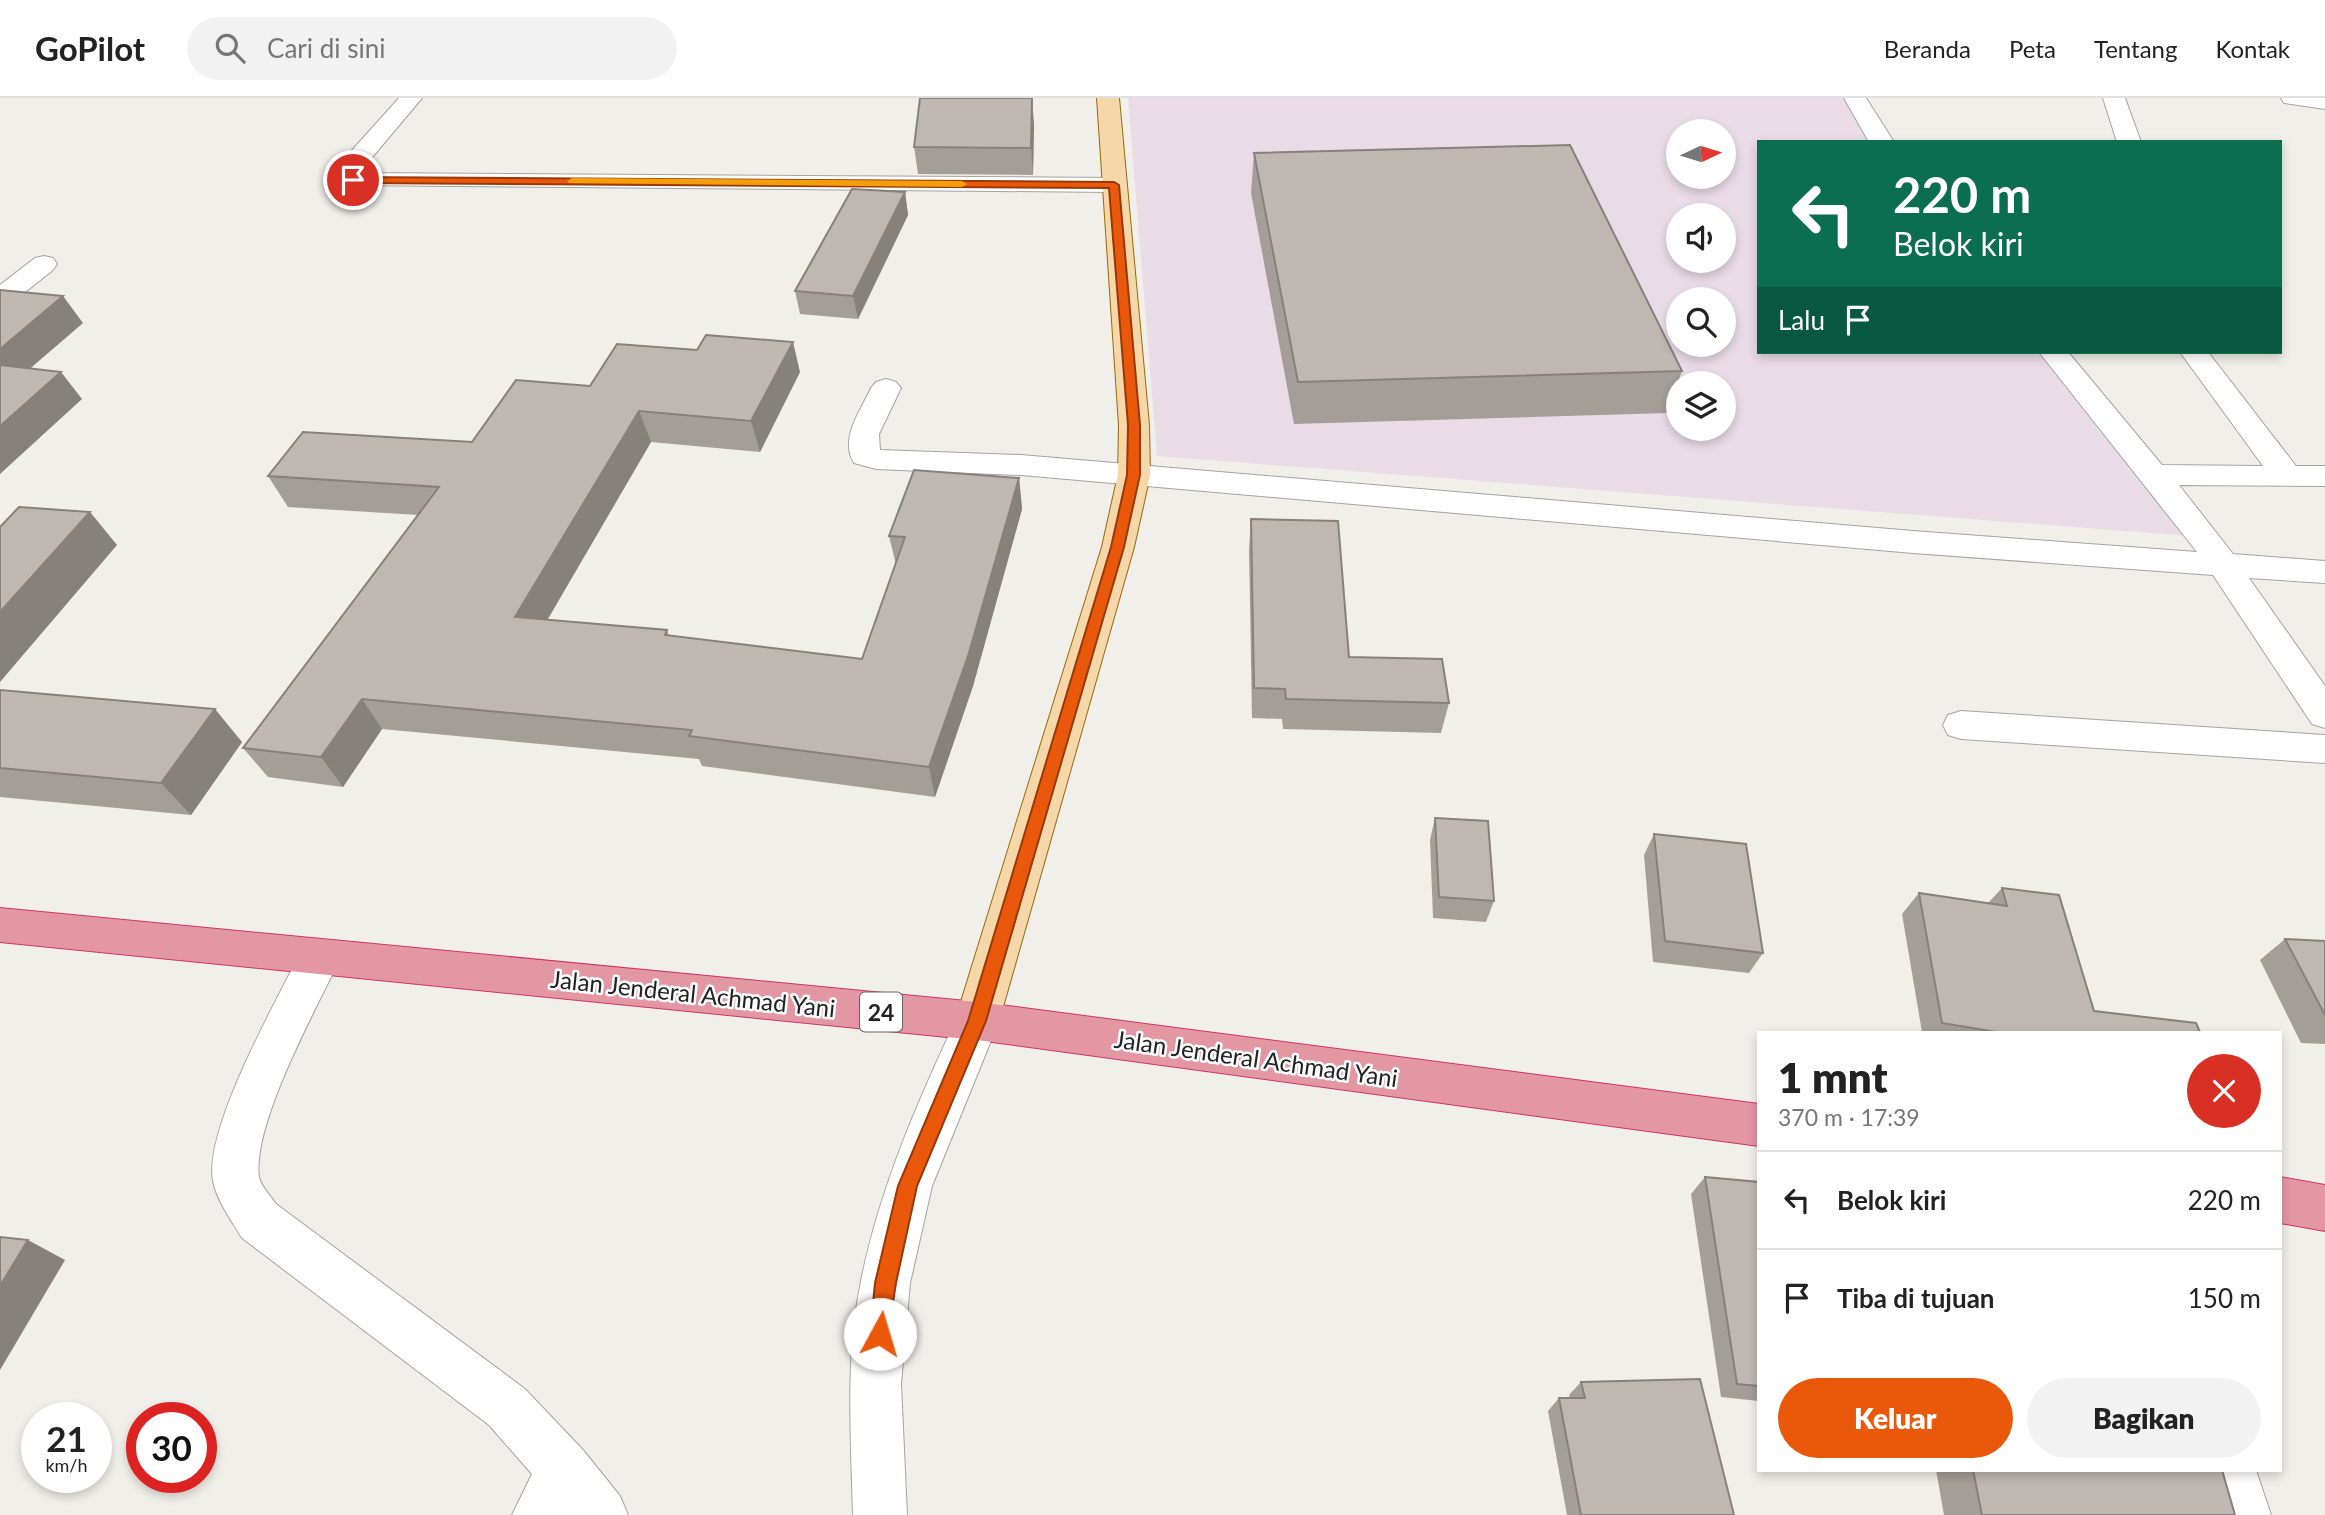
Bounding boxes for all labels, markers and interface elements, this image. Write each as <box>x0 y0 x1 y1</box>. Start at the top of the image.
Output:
search box <box>187 17 677 80</box>
text: GoPilot <box>35 28 145 68</box>
icon: search <box>211 29 249 67</box>
text: Cari di sini <box>267 32 385 64</box>
text: Beranda <box>1884 34 1971 63</box>
text: Peta <box>2009 34 2056 63</box>
text: Tentang <box>2094 34 2177 63</box>
text: Kontak <box>2215 34 2290 63</box>
north arrow <box>1666 119 1736 189</box>
map controls <box>1666 119 1736 441</box>
pin <box>323 150 383 210</box>
icon: arrive <box>334 161 372 199</box>
text: 220 m <box>1893 165 2031 223</box>
icon: left <box>1778 168 1869 259</box>
button: sound <box>1666 203 1736 273</box>
text: Belok kiri <box>1893 224 2024 263</box>
button: search <box>1666 287 1736 357</box>
icon: arrive <box>1839 301 1877 339</box>
text: Lalu <box>1778 304 1825 336</box>
button: layers <box>1666 371 1736 441</box>
street label: Jalan Jenderal Achmad Yani <box>549 964 837 1022</box>
road number: 24 <box>860 992 902 1032</box>
street label: Jalan Jenderal Achmad Yani <box>1112 1024 1400 1092</box>
text: 1 mnt <box>1778 1052 1888 1102</box>
button: close <box>2187 1054 2261 1128</box>
text: 370 m · 17:39 <box>1778 1103 1920 1131</box>
icon: left <box>1778 1181 1816 1219</box>
text: Belok kiri <box>1837 1184 1946 1216</box>
text: 220 m <box>2188 1184 2261 1216</box>
icon: arrive <box>1778 1279 1816 1317</box>
text: Tiba di tujuan <box>1837 1282 1995 1314</box>
text: 150 m <box>2188 1282 2261 1314</box>
position arrow <box>843 1297 917 1371</box>
button: Keluar <box>1778 1378 2013 1458</box>
button: Bagikan <box>2027 1378 2261 1458</box>
speed limit sign: 30 <box>126 1402 217 1493</box>
text: 21 <box>46 1417 87 1459</box>
text: km/h <box>45 1454 88 1476</box>

